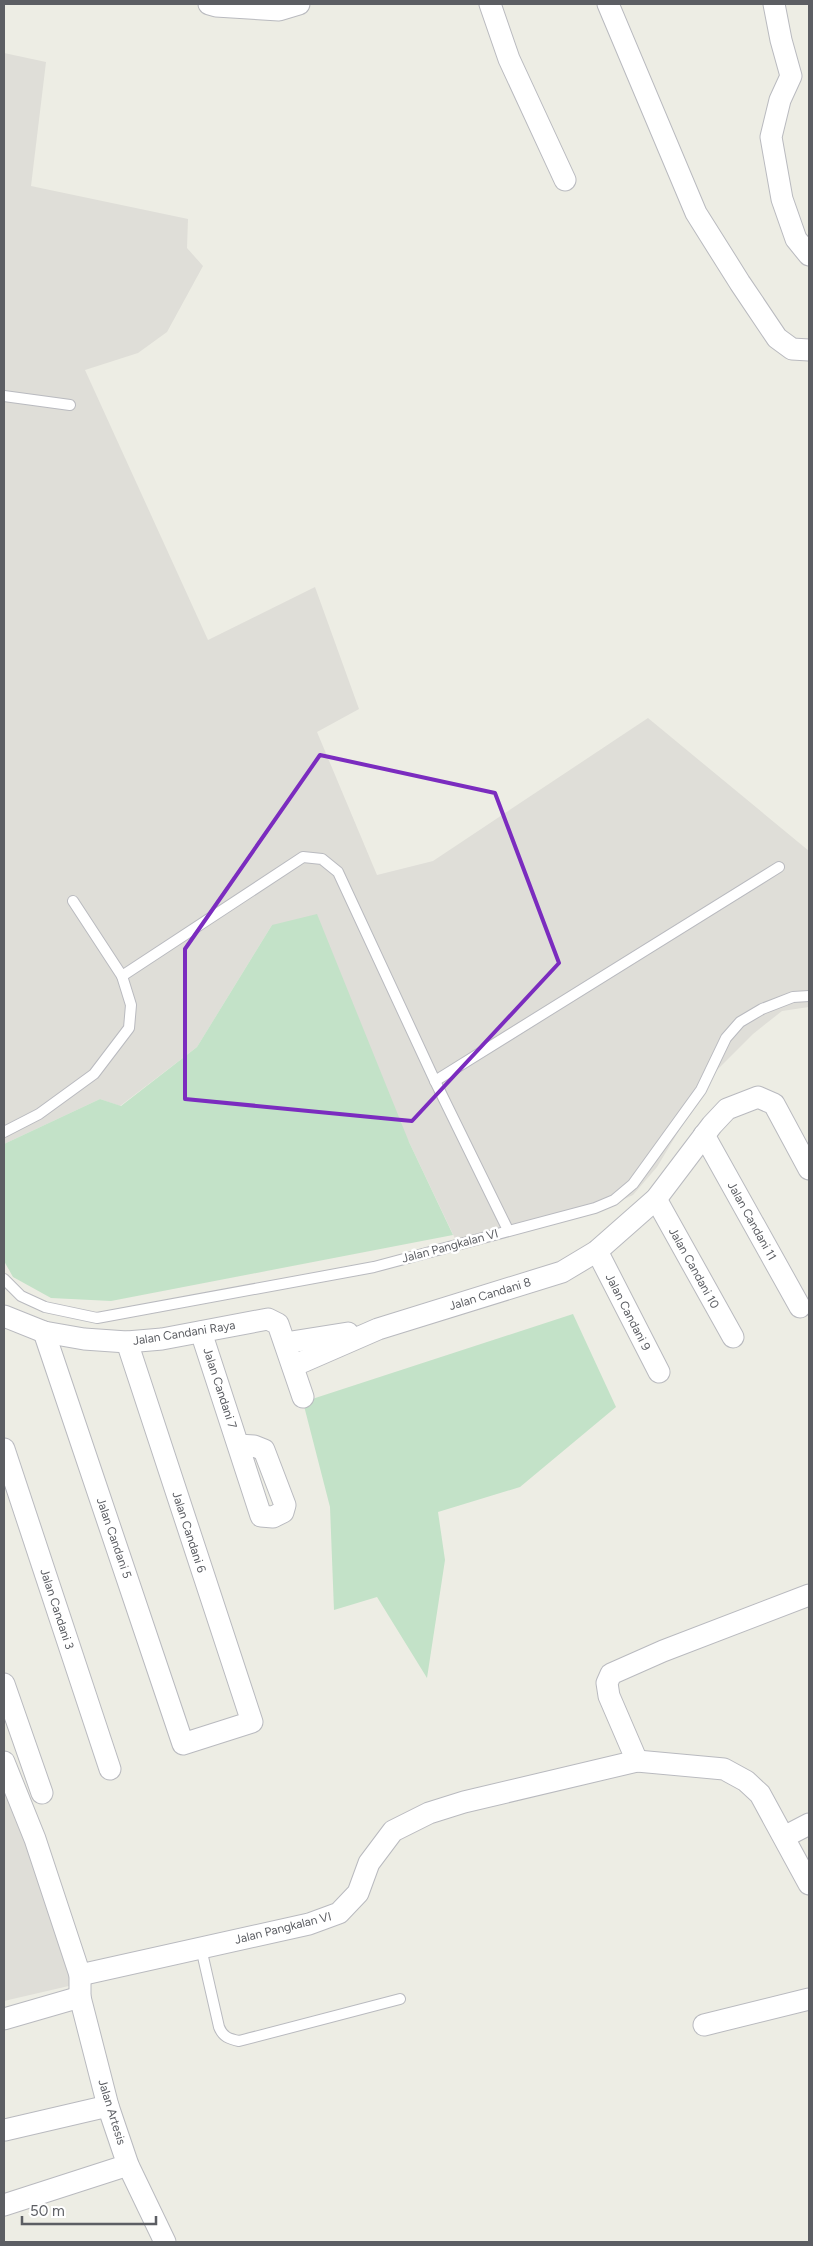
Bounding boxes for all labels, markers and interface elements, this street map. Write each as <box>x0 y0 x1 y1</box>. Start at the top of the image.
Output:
street label: Jalan Candani 11 <box>725 1179 779 1263</box>
street label: Jalan Candani 10 <box>666 1225 722 1311</box>
street label: Jalan Pangkalan VI <box>400 1226 500 1266</box>
street label: Jalan Candani 9 <box>603 1271 654 1353</box>
street label: Jalan Candani 8 <box>447 1275 533 1313</box>
street label: Jalan Candani Raya <box>132 1318 236 1348</box>
street label: Jalan Candani 7 <box>200 1346 240 1431</box>
street label: Jalan Candani 6 <box>169 1490 209 1575</box>
street label: Jalan Candani 5 <box>94 1496 134 1580</box>
street label: Jalan Candani 3 <box>37 1567 77 1651</box>
street label: Jalan Pangkalan VI <box>233 1909 333 1947</box>
street label: Jalan Artesis <box>95 2077 129 2147</box>
scale bar <box>22 2194 156 2226</box>
text: 50 m <box>30 2202 65 2220</box>

